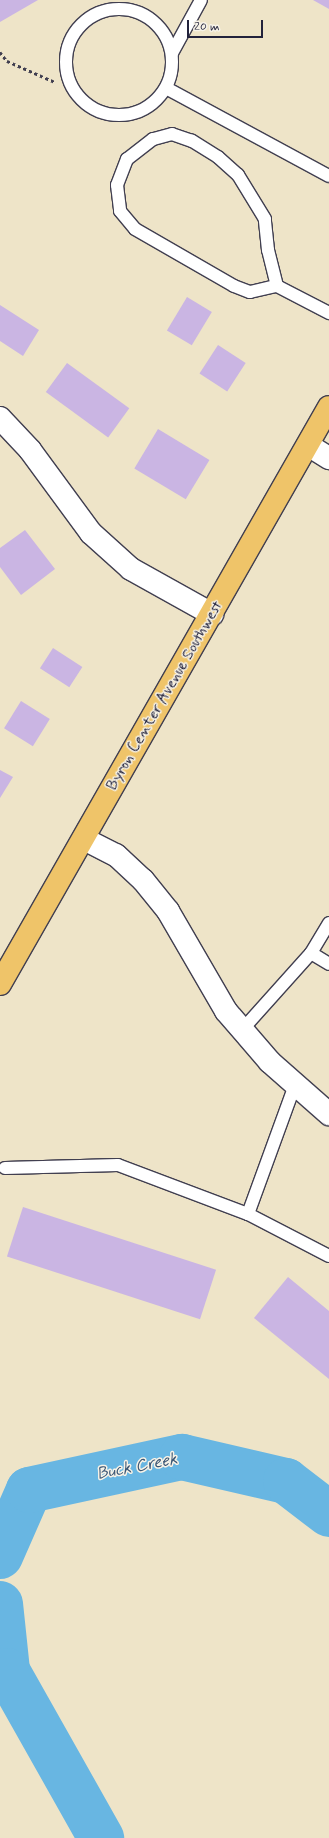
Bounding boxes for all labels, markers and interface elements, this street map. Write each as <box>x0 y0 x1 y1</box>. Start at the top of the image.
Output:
scale bar <box>189 12 265 38</box>
text: 20 m <box>194 19 220 35</box>
street label: Byron Center Avenue Southwest <box>103 597 227 795</box>
water label: Buck Creek <box>95 1449 179 1485</box>

